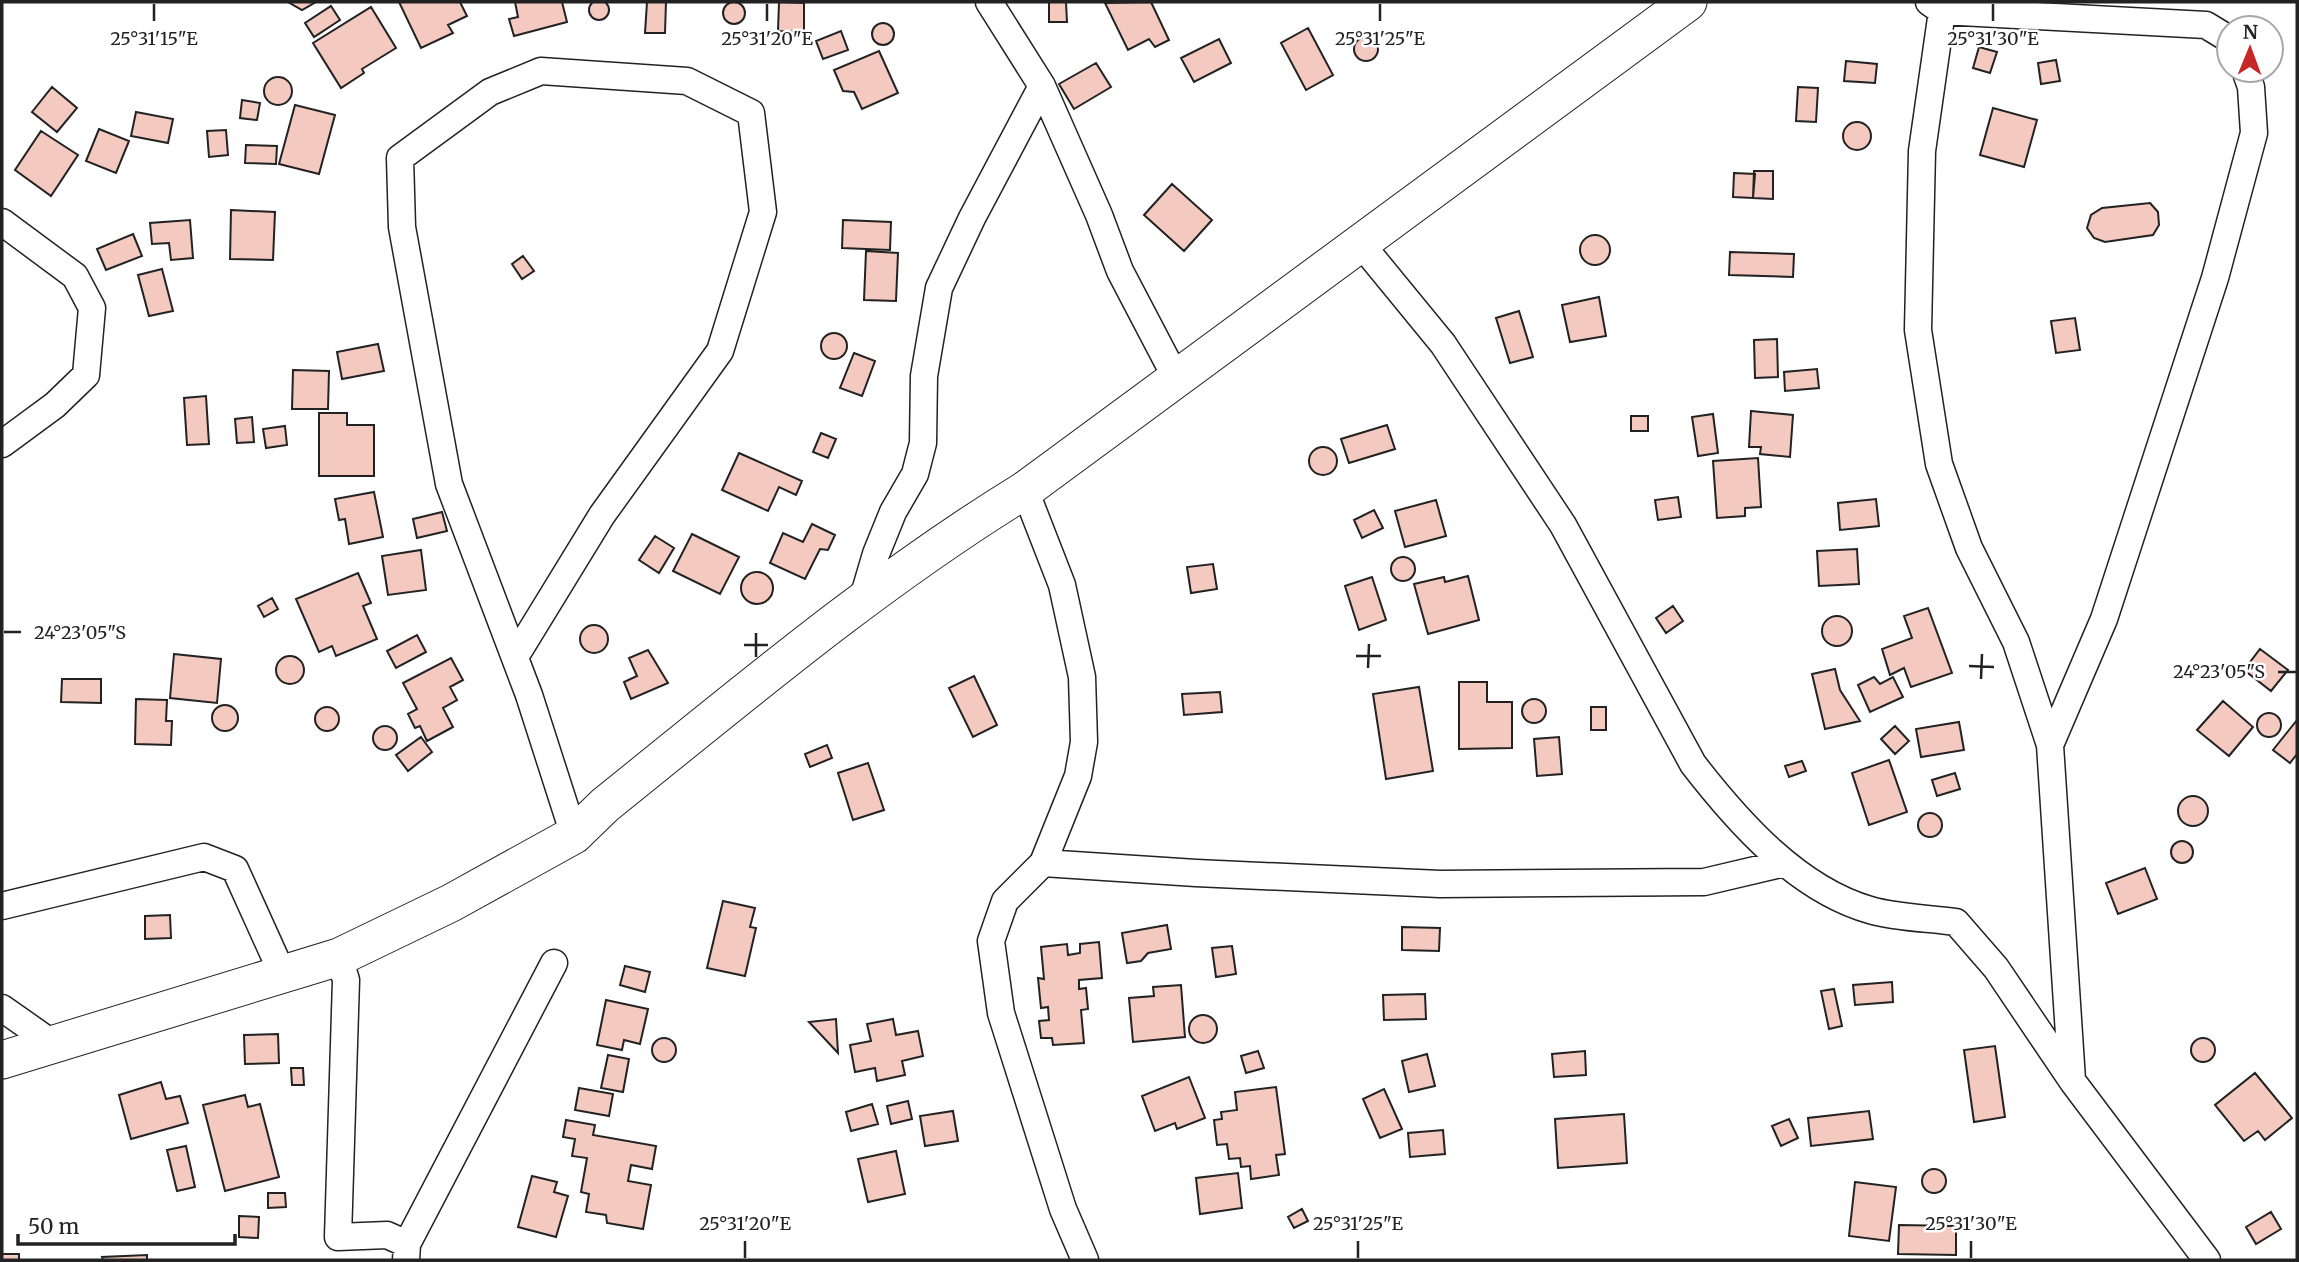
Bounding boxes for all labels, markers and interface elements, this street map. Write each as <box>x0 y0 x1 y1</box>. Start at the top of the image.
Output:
north arrow <box>2215 14 2285 84</box>
text: N <box>2243 20 2258 44</box>
text: 25°31'15"E <box>110 27 198 50</box>
text: 25°31'20"E <box>721 27 813 50</box>
text: 25°31'25"E <box>1335 27 1426 50</box>
text: 25°31'30"E <box>1947 27 2039 50</box>
text: 24°23'05"S <box>34 621 126 644</box>
text: 24°23'05"S <box>2173 660 2265 683</box>
scale bar <box>18 1202 234 1246</box>
text: 25°31'20"E <box>699 1212 791 1235</box>
text: 25°31'25"E <box>1313 1212 1404 1235</box>
text: 25°31'30"E <box>1925 1212 2017 1235</box>
text: 50 m <box>28 1213 79 1240</box>

